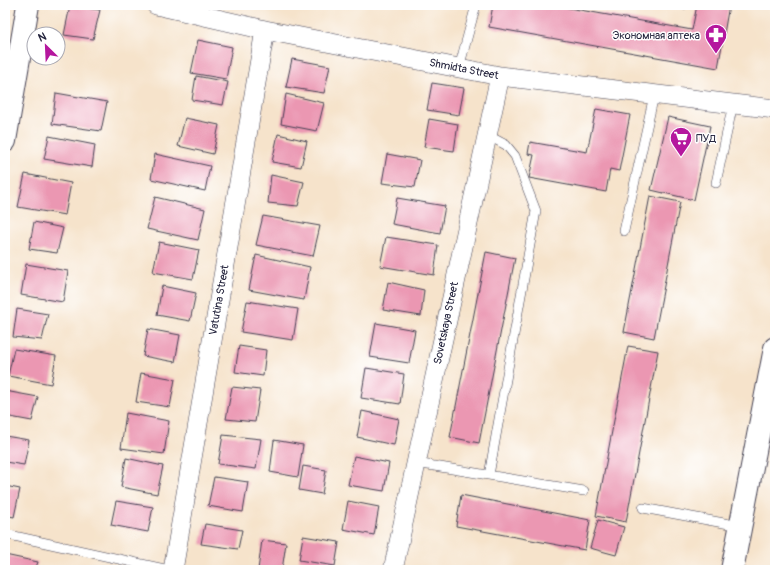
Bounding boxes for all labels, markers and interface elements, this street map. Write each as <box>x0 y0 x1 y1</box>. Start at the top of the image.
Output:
pharmacy icon: Экономная аптека <box>703 22 729 55</box>
north arrow <box>26 26 66 66</box>
place label: Экономная аптека <box>613 29 700 42</box>
text: N <box>36 30 49 45</box>
street label: Shmidta Street <box>428 56 500 82</box>
supermarket icon: ПУД <box>668 125 694 158</box>
place label: ПУД <box>696 132 716 145</box>
street label: Vatutina Street <box>206 263 232 336</box>
street label: Sovetskaya Street <box>431 280 461 365</box>

